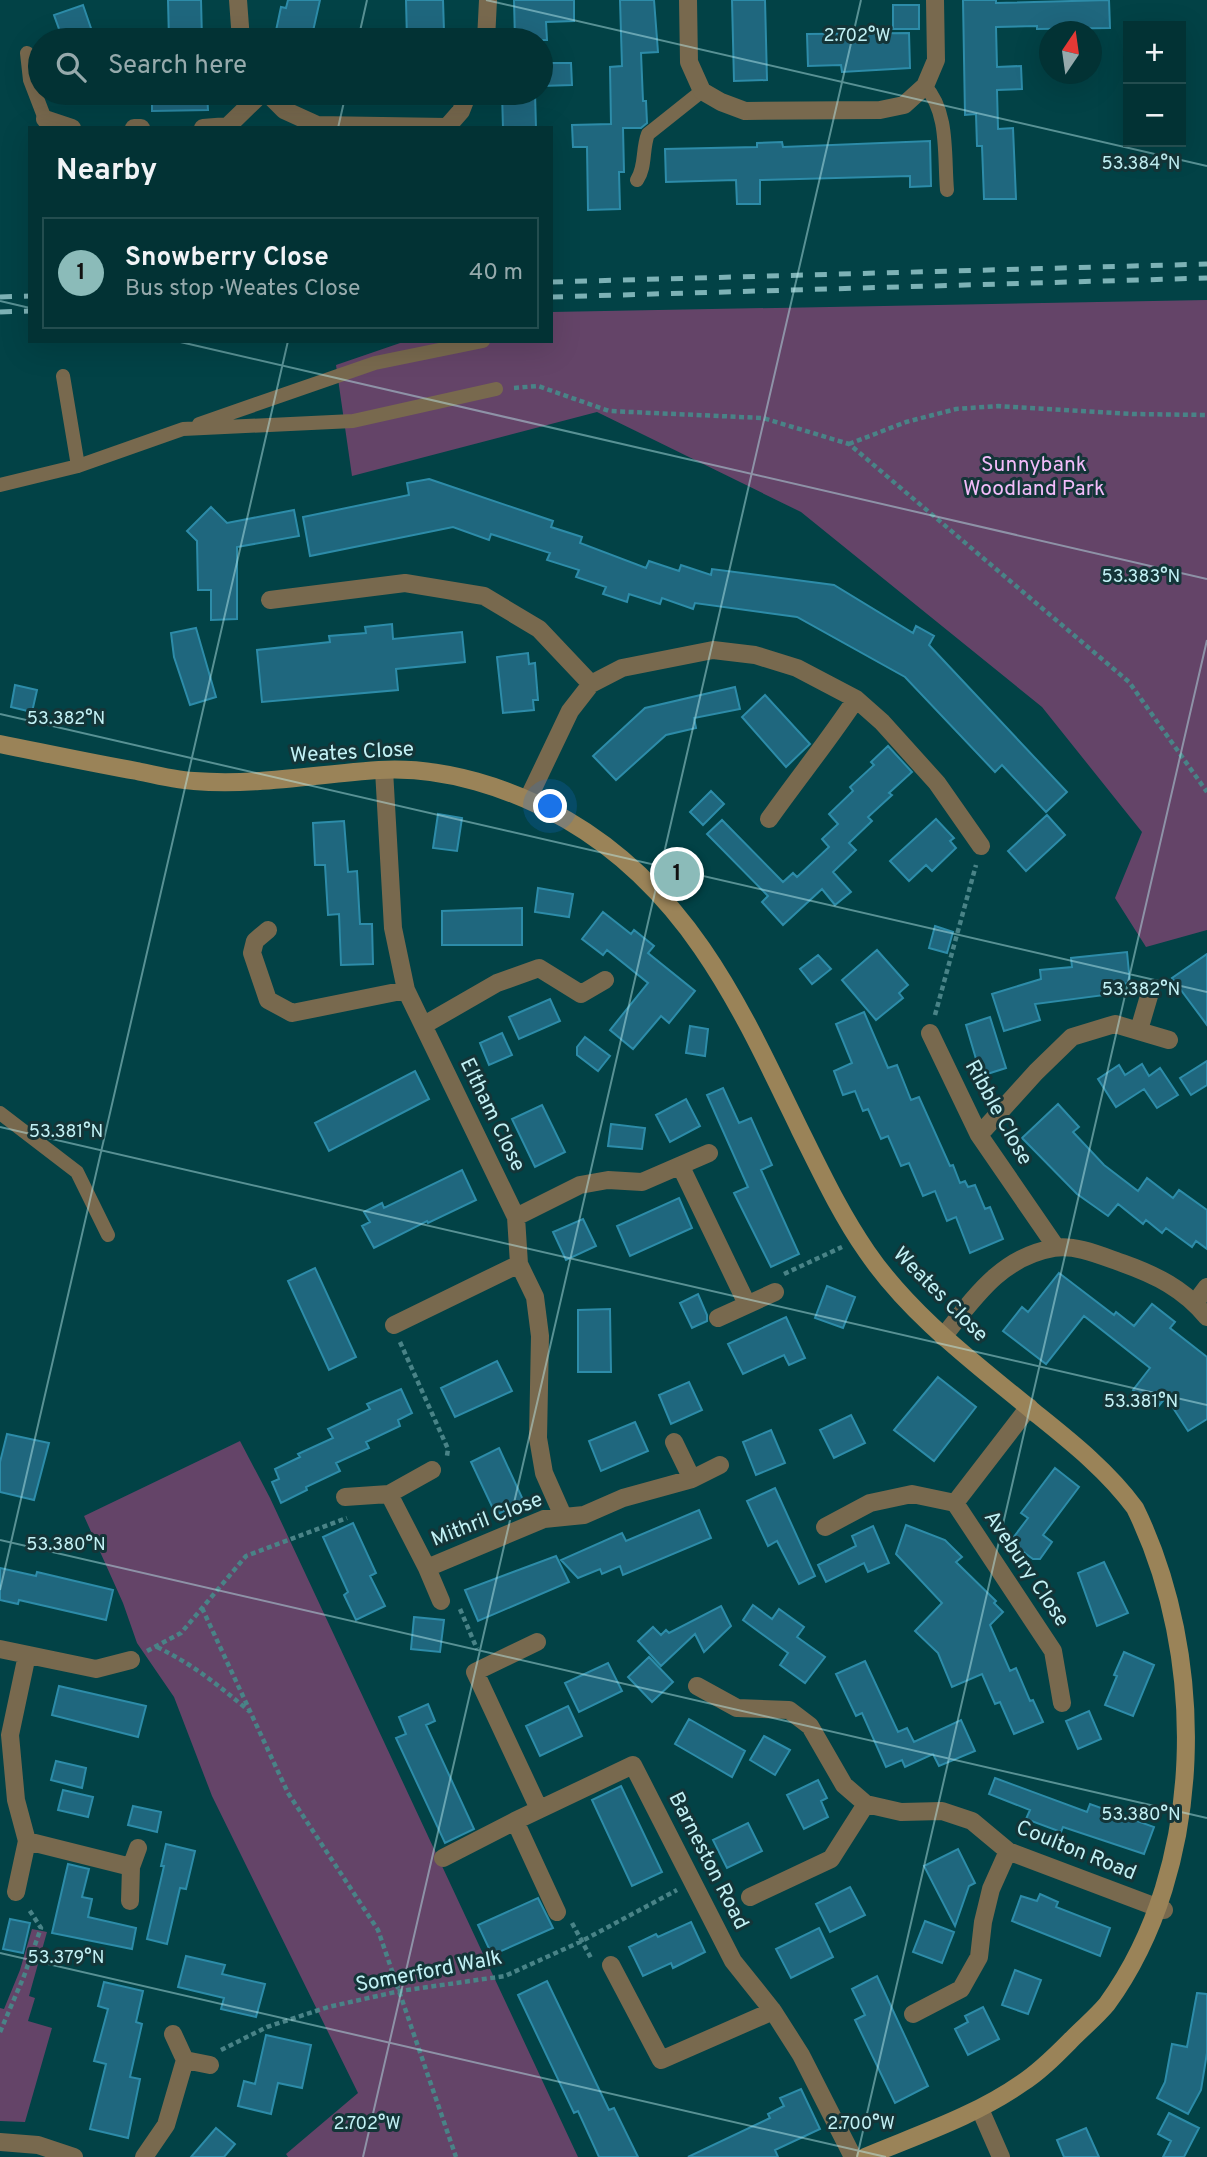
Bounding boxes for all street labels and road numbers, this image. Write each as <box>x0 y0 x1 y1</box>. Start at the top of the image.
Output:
street label: Weates Close <box>289 736 415 770</box>
street label: Eltham Close <box>453 1054 531 1176</box>
street label: Ribble Close <box>958 1056 1038 1170</box>
street label: Weates Close <box>887 1242 993 1348</box>
street label: Mithril Close <box>427 1486 547 1554</box>
street label: Avebury Close <box>977 1506 1075 1632</box>
street label: Barneston Road <box>662 1788 754 1934</box>
street label: Coulton Road <box>1012 1815 1140 1887</box>
street label: Somerford Walk <box>353 1945 505 1999</box>

